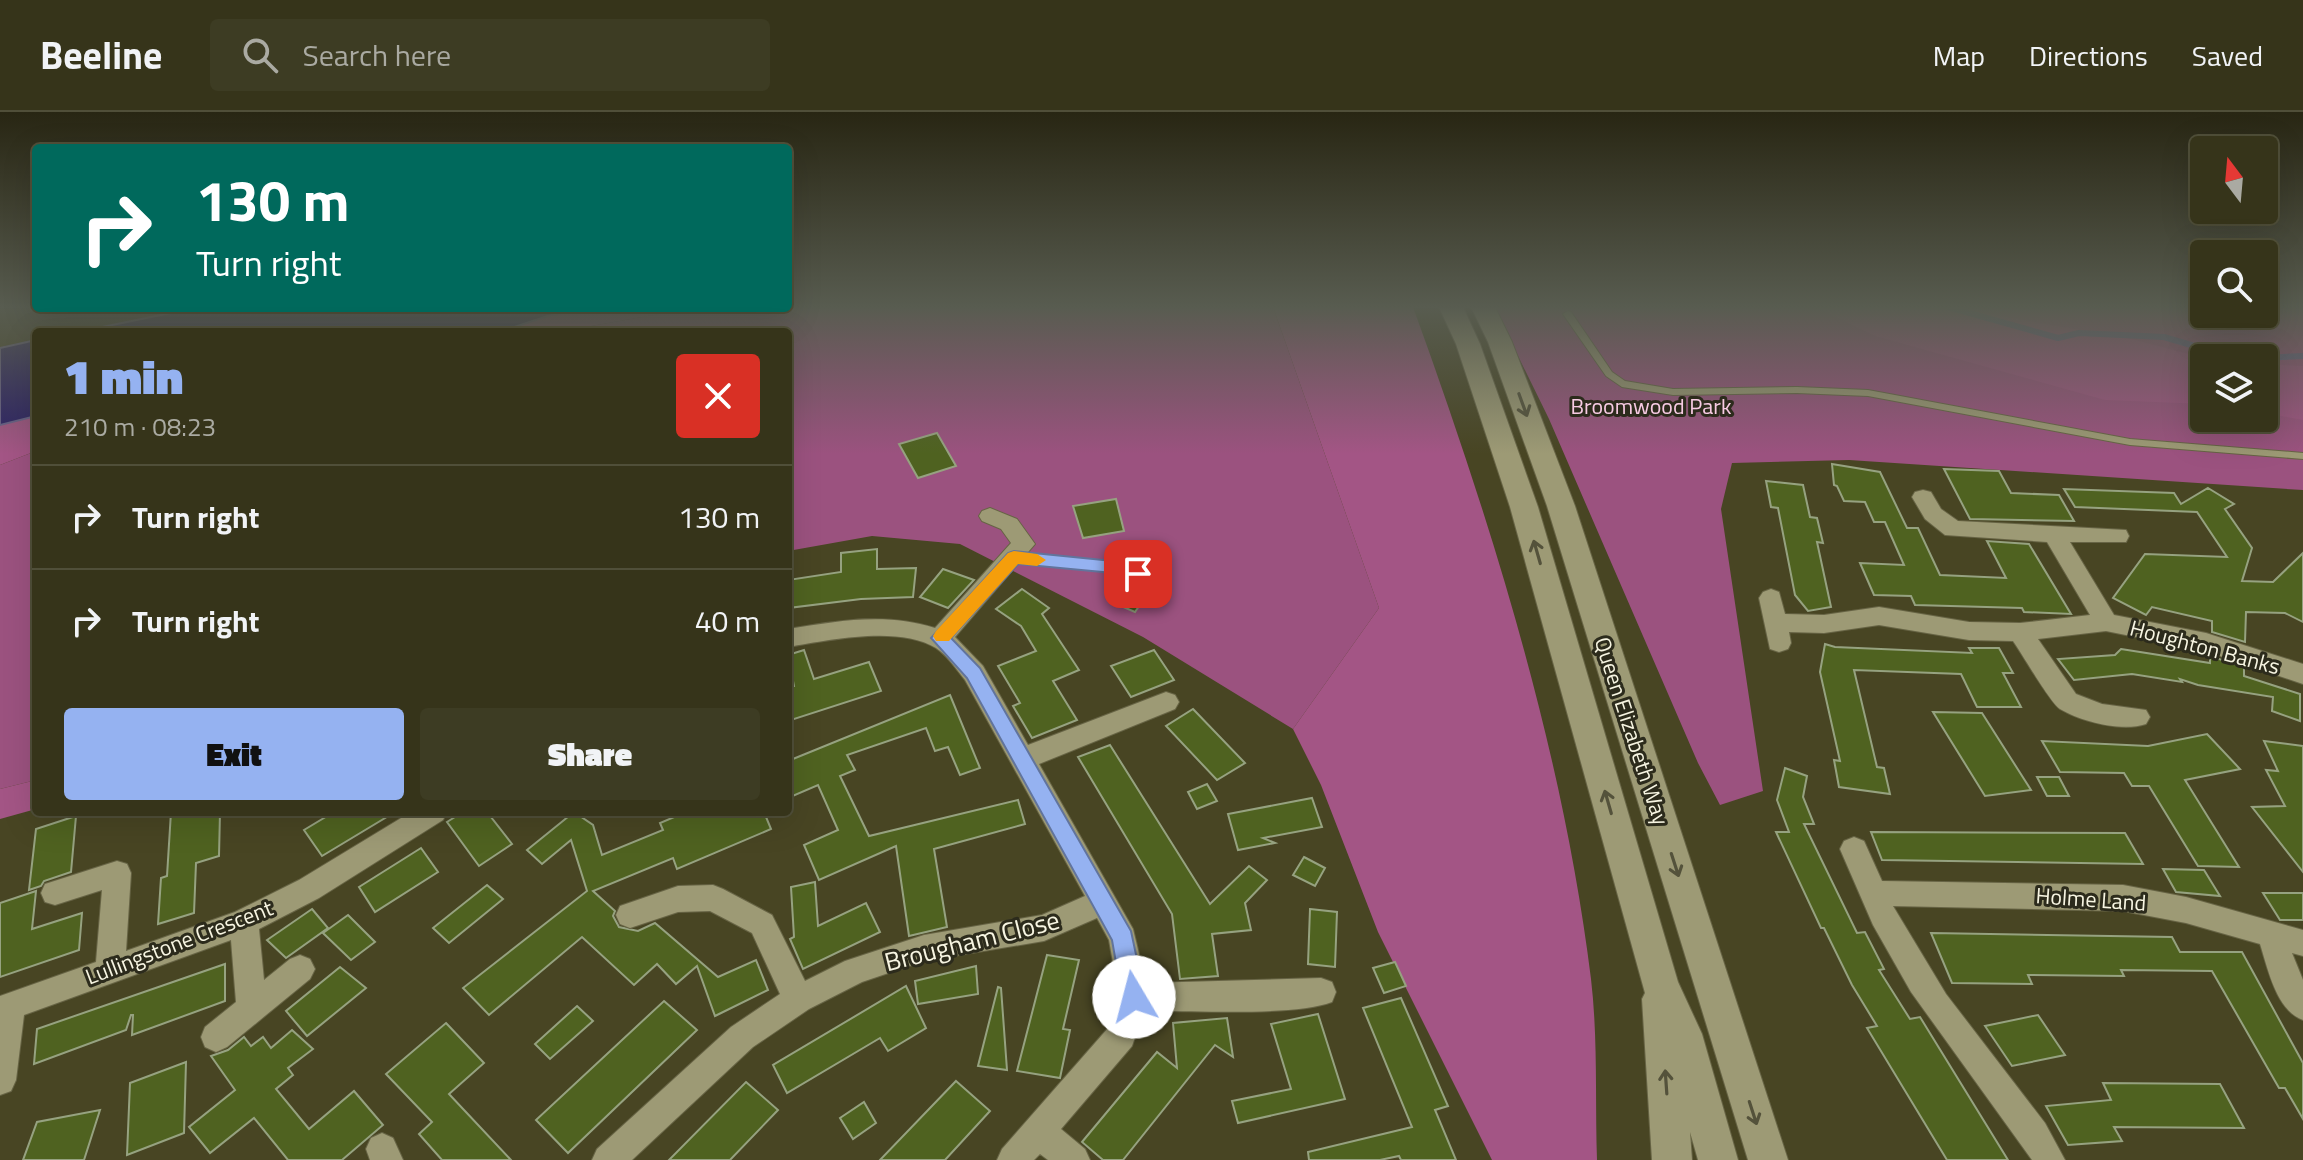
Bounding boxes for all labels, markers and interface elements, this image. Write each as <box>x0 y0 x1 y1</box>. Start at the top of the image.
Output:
search box <box>210 19 770 91</box>
text: Beeline <box>40 26 162 84</box>
text: Search here <box>302 32 451 78</box>
icon: search <box>238 33 282 77</box>
text: Map <box>1933 34 1985 77</box>
text: Directions <box>2029 34 2148 77</box>
text: Saved <box>2192 34 2263 77</box>
north arrow <box>2190 136 2278 224</box>
map controls <box>2190 136 2278 432</box>
text: 130 m <box>196 158 349 243</box>
icon: right <box>64 176 168 280</box>
text: Turn right <box>196 235 341 290</box>
button: search <box>2190 240 2278 328</box>
text: 1 min <box>64 340 183 413</box>
button: layers <box>2190 344 2278 432</box>
button: close <box>676 354 760 438</box>
park label: Broomwood Park <box>1571 389 1732 423</box>
one-way arrow <box>1517 392 1532 417</box>
text: 210 m · 08:23 <box>64 407 216 446</box>
text: Turn right <box>132 494 260 540</box>
text: 130 m <box>678 494 760 540</box>
icon: right <box>64 495 108 539</box>
pin <box>1104 540 1172 608</box>
one-way arrow <box>1529 540 1544 566</box>
icon: arrive <box>1116 552 1160 596</box>
text: Turn right <box>132 598 260 644</box>
text: 40 m <box>695 598 760 644</box>
icon: right <box>64 599 108 643</box>
street label: Houghton Banks <box>2126 611 2284 683</box>
street label: Queen Elizabeth Way <box>1586 633 1679 830</box>
button: Exit <box>64 708 404 800</box>
button: Share <box>420 708 760 800</box>
one-way arrow <box>1600 790 1615 816</box>
one-way arrow <box>1668 852 1683 877</box>
street label: Holme Land <box>2035 878 2147 920</box>
street label: Lullingstone Crescent <box>80 891 278 993</box>
street label: Brougham Close <box>880 900 1064 981</box>
position arrow <box>1092 955 1176 1039</box>
one-way arrow <box>1658 1069 1673 1096</box>
one-way arrow <box>1746 1099 1761 1125</box>

